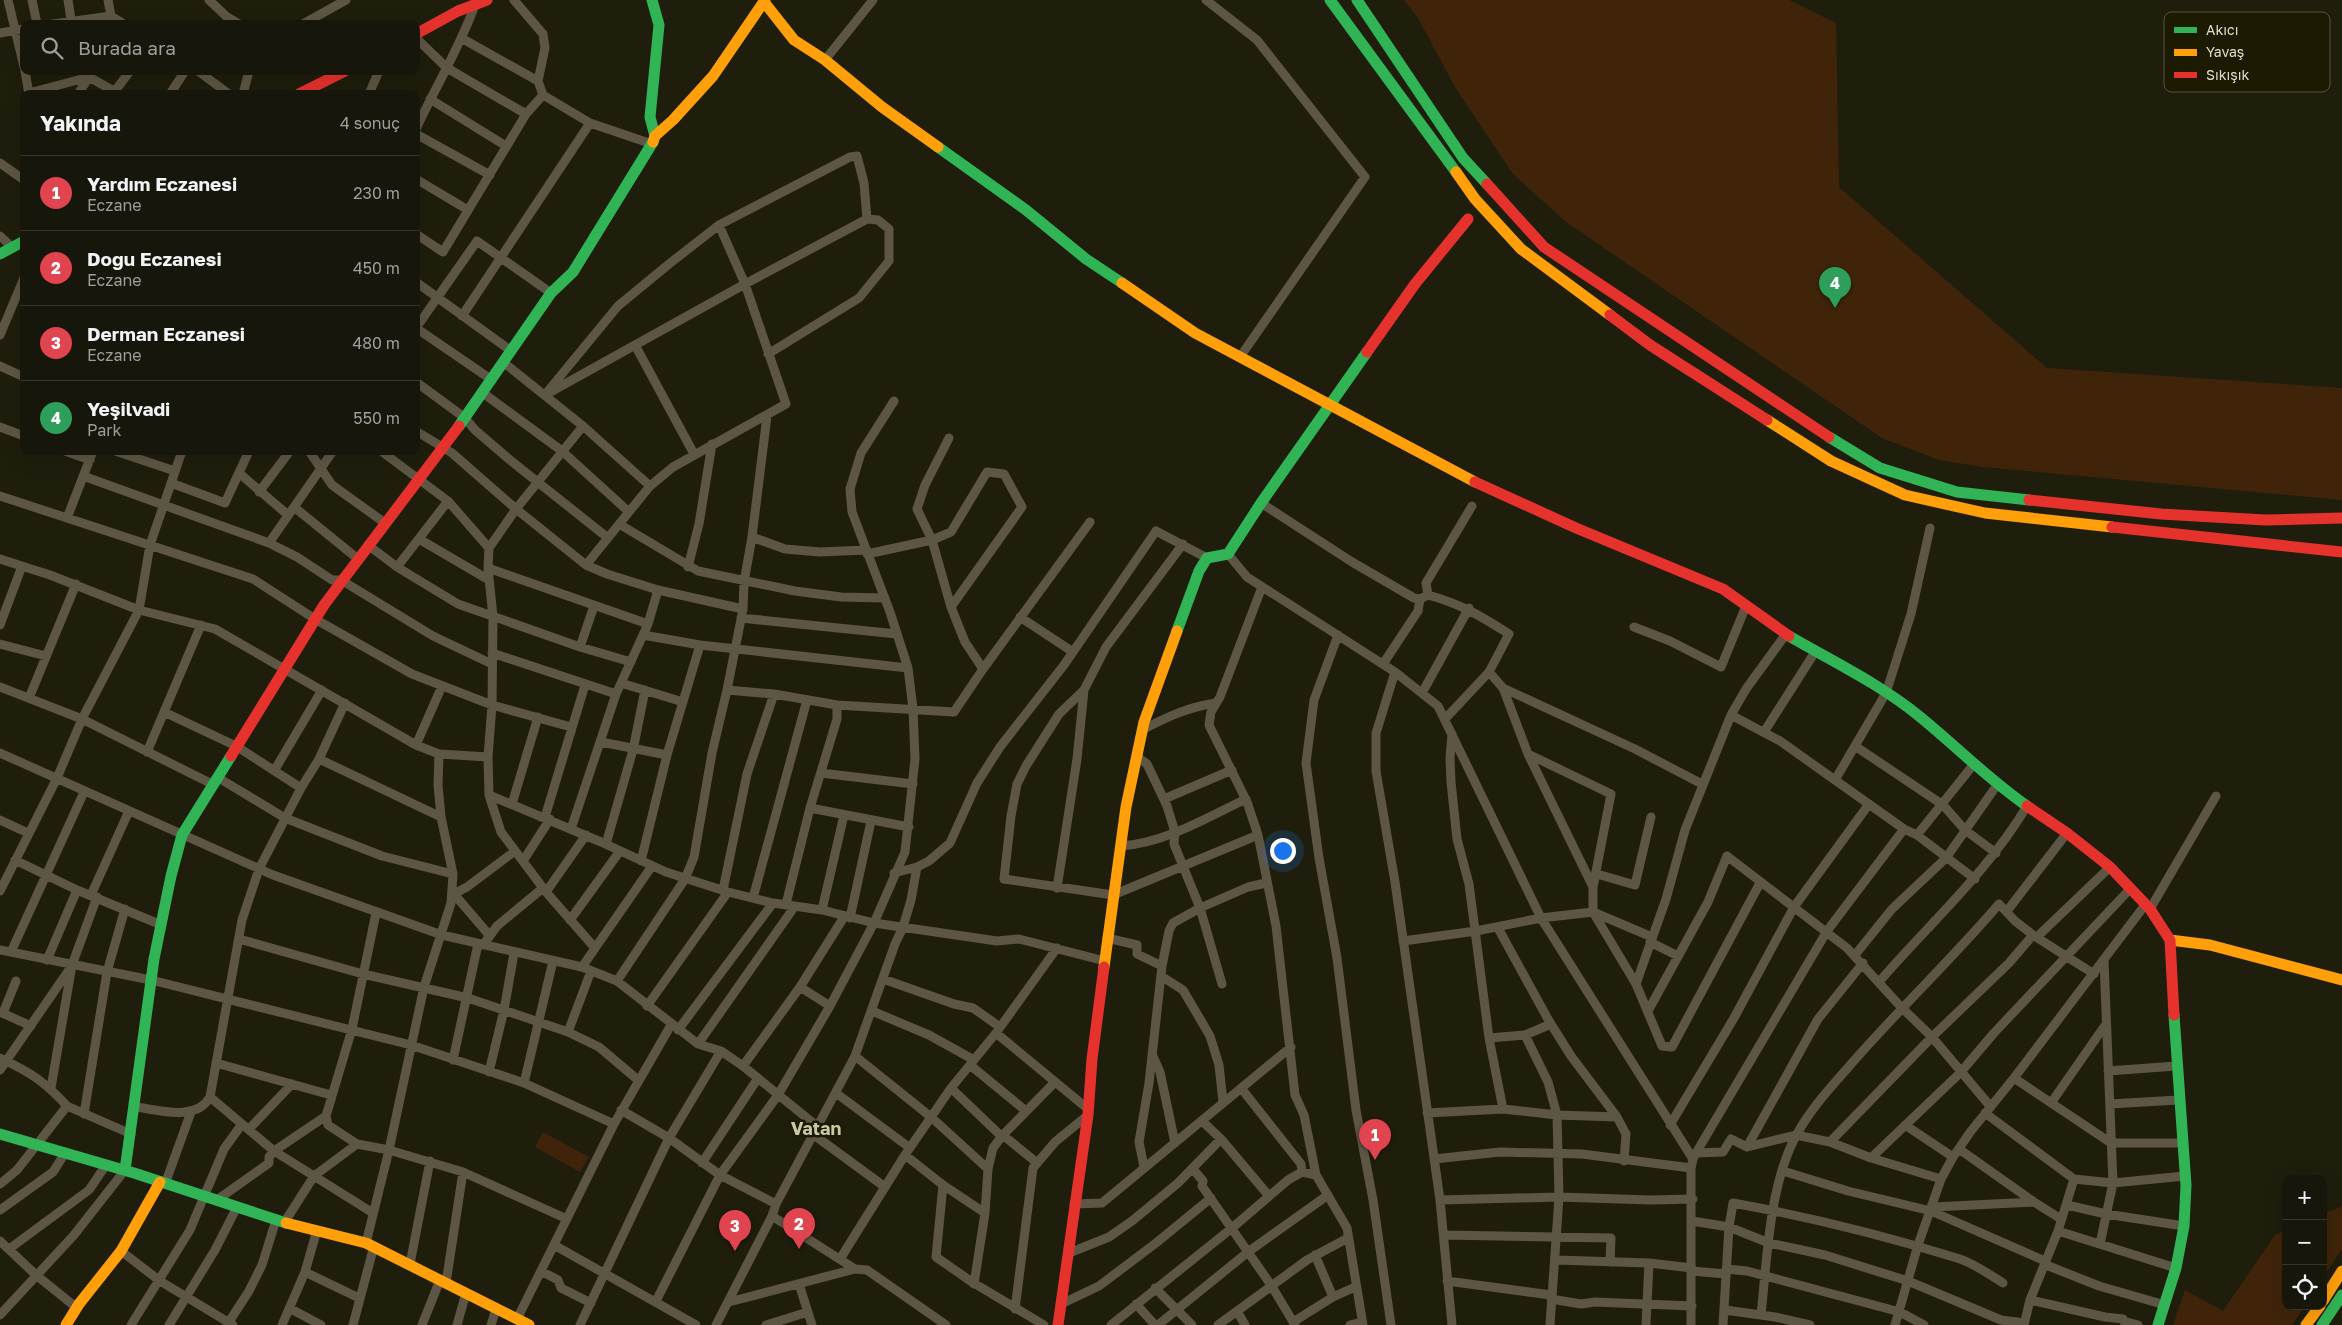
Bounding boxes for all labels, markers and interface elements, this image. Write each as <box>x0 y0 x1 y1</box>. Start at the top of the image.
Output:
legend <box>2164 12 2330 92</box>
search box <box>20 20 420 75</box>
text: Akıcı <box>2206 21 2238 38</box>
icon: search <box>38 34 66 62</box>
text: Burada ara <box>78 36 176 59</box>
text: Yavaş <box>2206 43 2244 60</box>
text: Sıkışık <box>2206 66 2250 83</box>
text: Yakında <box>40 110 121 136</box>
text: 4 sonuç <box>340 113 400 133</box>
text: Yardım Eczanesi <box>87 172 237 195</box>
text: 1 <box>52 183 60 203</box>
text: 230 m <box>353 183 400 203</box>
text: Eczane <box>87 195 142 215</box>
text: Doğu Eczanesi <box>87 247 222 270</box>
text: 2 <box>51 258 61 278</box>
text: 450 m <box>353 258 400 278</box>
pin: 4 <box>1819 267 1851 308</box>
text: Eczane <box>87 270 142 290</box>
text: Derman Eczanesi <box>87 322 245 345</box>
text: 3 <box>51 333 61 353</box>
text: 480 m <box>352 333 400 353</box>
text: Eczane <box>87 345 142 365</box>
text: Yeşilvadi <box>87 397 170 420</box>
text: 4 <box>51 408 61 428</box>
text: 550 m <box>353 408 400 428</box>
text: Park <box>87 420 122 440</box>
your location <box>1270 838 1296 864</box>
district label: Vatan <box>791 1117 841 1139</box>
pin: 1 <box>1359 1119 1391 1160</box>
map controls <box>2282 1175 2327 1310</box>
button: + <box>2282 1175 2327 1220</box>
pin: 2 <box>783 1208 815 1249</box>
pin: 3 <box>719 1210 751 1251</box>
button: − <box>2282 1220 2327 1265</box>
button: locate <box>2282 1265 2327 1310</box>

